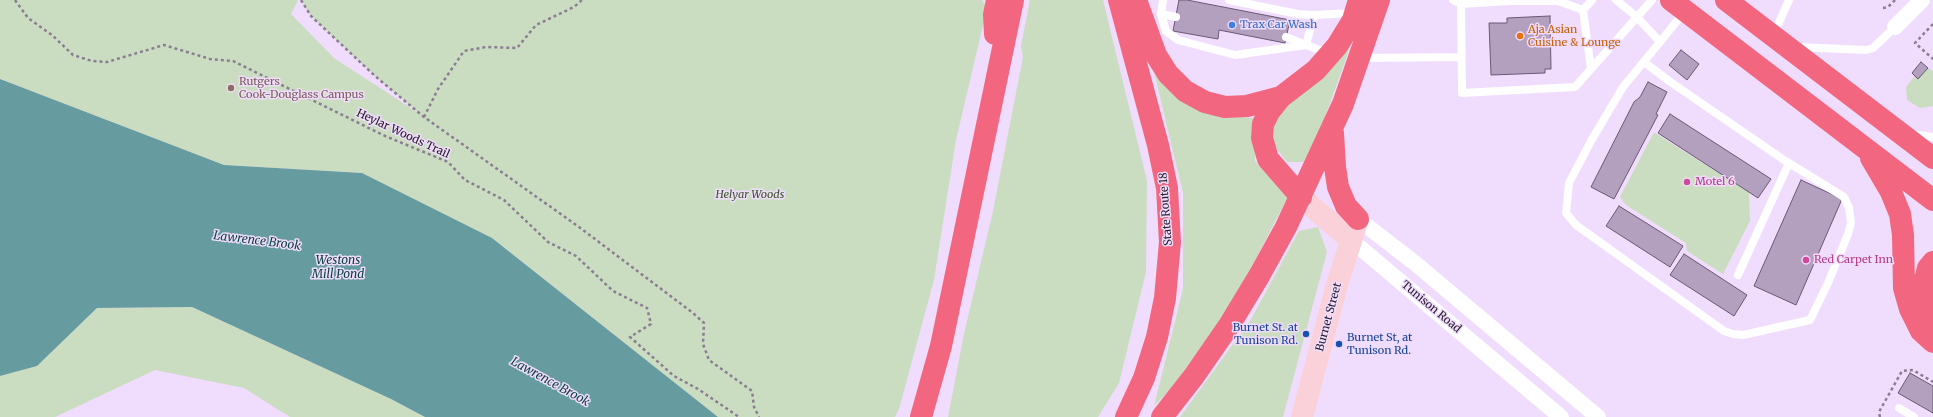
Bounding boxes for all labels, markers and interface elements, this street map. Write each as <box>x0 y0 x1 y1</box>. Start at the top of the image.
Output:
place label: Trax Car Wash <box>1240 18 1317 32</box>
marker: Trax Car Wash <box>1227 20 1237 30</box>
place label: Aja Asian Cuisine & Lounge <box>1528 23 1621 49</box>
marker: Aja Asian Cuisine & Lounge <box>1515 31 1525 41</box>
place label: Rutgers Cook-Douglass Campus <box>239 75 364 101</box>
marker: Rutgers Cook-Douglass Campus <box>226 83 236 93</box>
street label: Heylar Woods Trail <box>354 107 452 161</box>
street label: State Route 18 <box>1157 172 1175 246</box>
place label: Motel 6 <box>1695 175 1735 189</box>
marker: Motel 6 <box>1682 177 1692 187</box>
park label: Helyar Woods <box>716 188 784 202</box>
water label: Lawrence Brook <box>213 228 301 254</box>
place label: Red Carpet Inn <box>1814 253 1893 267</box>
water label: Westons Mill Pond <box>312 254 364 282</box>
marker: Red Carpet Inn <box>1801 255 1811 265</box>
street label: Tunison Road <box>1399 278 1463 336</box>
street label: Burnet Street <box>1313 281 1345 353</box>
place label: Burnet St. at Tunison Rd. <box>1233 321 1298 347</box>
marker: Burnet St. at Tunison Rd. <box>1301 329 1311 339</box>
place label: Burnet St, at Tunison Rd. <box>1347 331 1412 357</box>
marker: Burnet St, at Tunison Rd. <box>1334 339 1344 349</box>
water label: Lawrence Brook <box>508 354 592 410</box>

